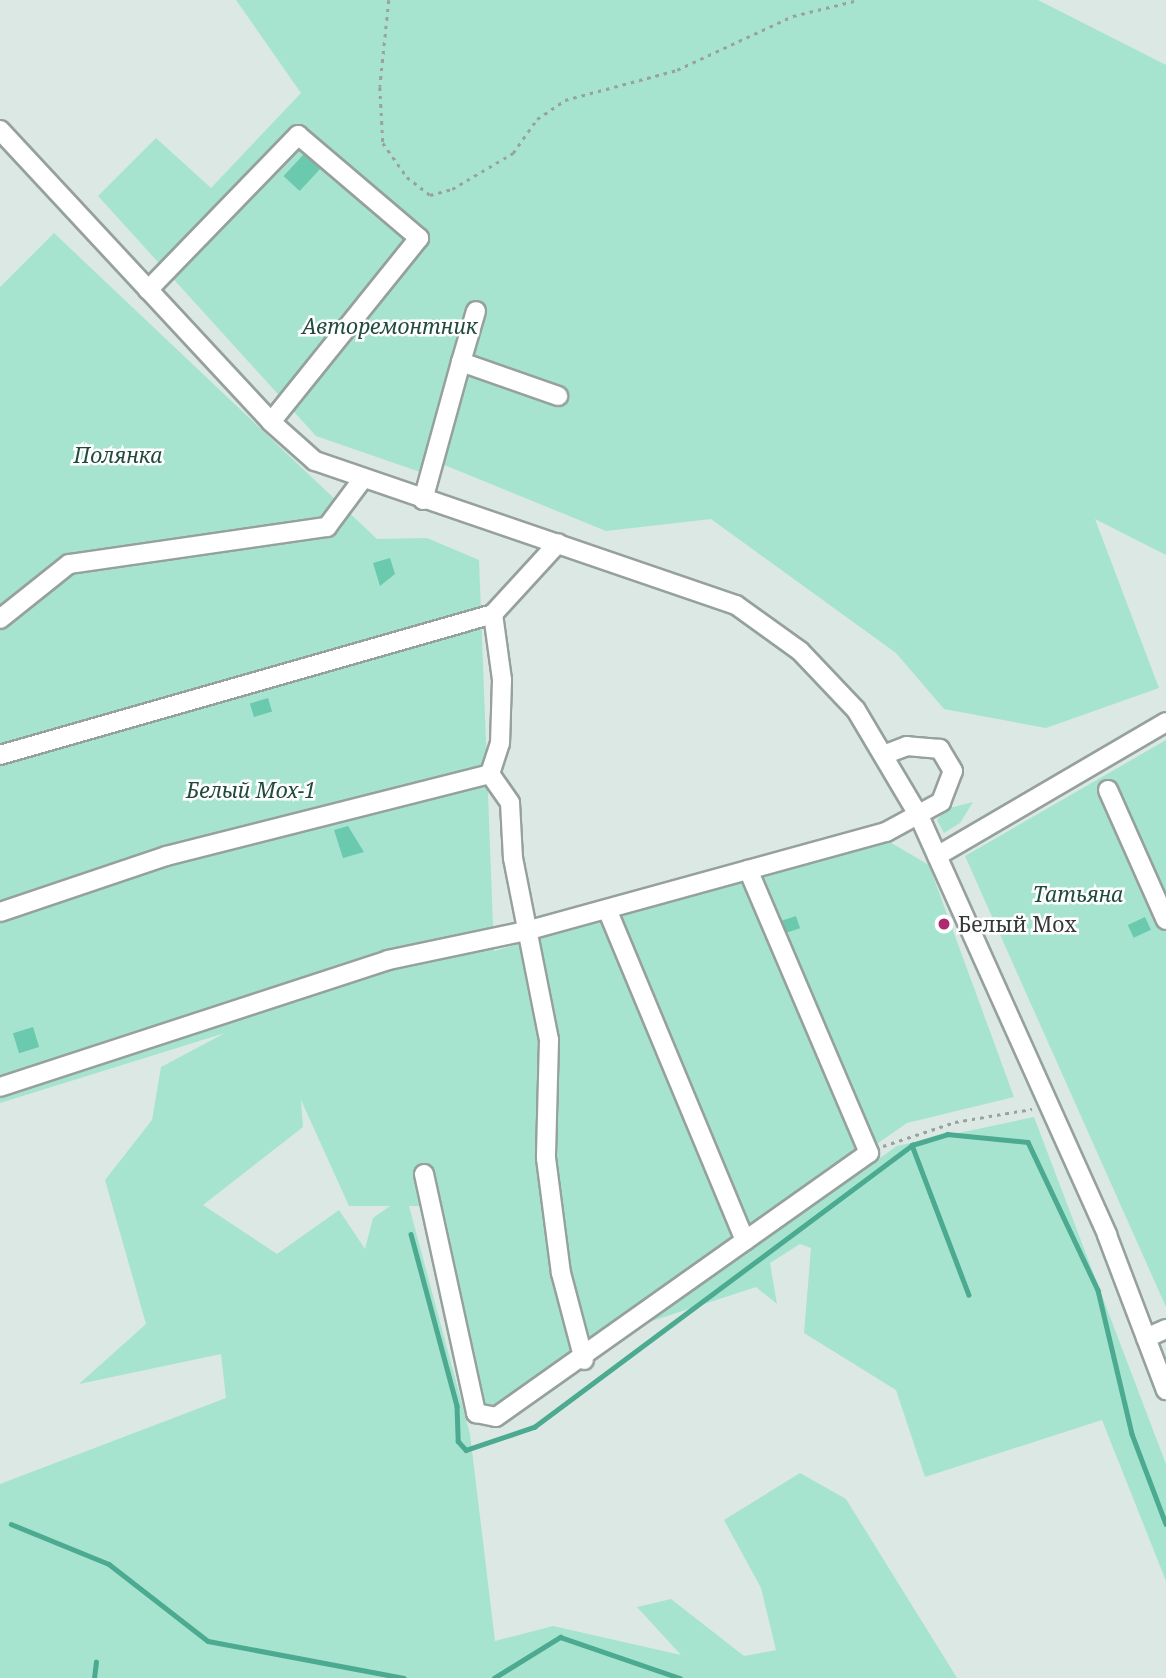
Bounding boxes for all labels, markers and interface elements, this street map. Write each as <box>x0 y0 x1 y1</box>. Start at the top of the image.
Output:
park label: Авторемонтник <box>302 313 478 339</box>
park label: Полянка <box>74 442 162 468</box>
park label: Белый Мох-1 <box>186 777 316 803</box>
park label: Татьяна <box>1033 881 1123 907</box>
place label: Белый Мох <box>958 911 1077 937</box>
marker: Белый Мох <box>936 916 952 932</box>

